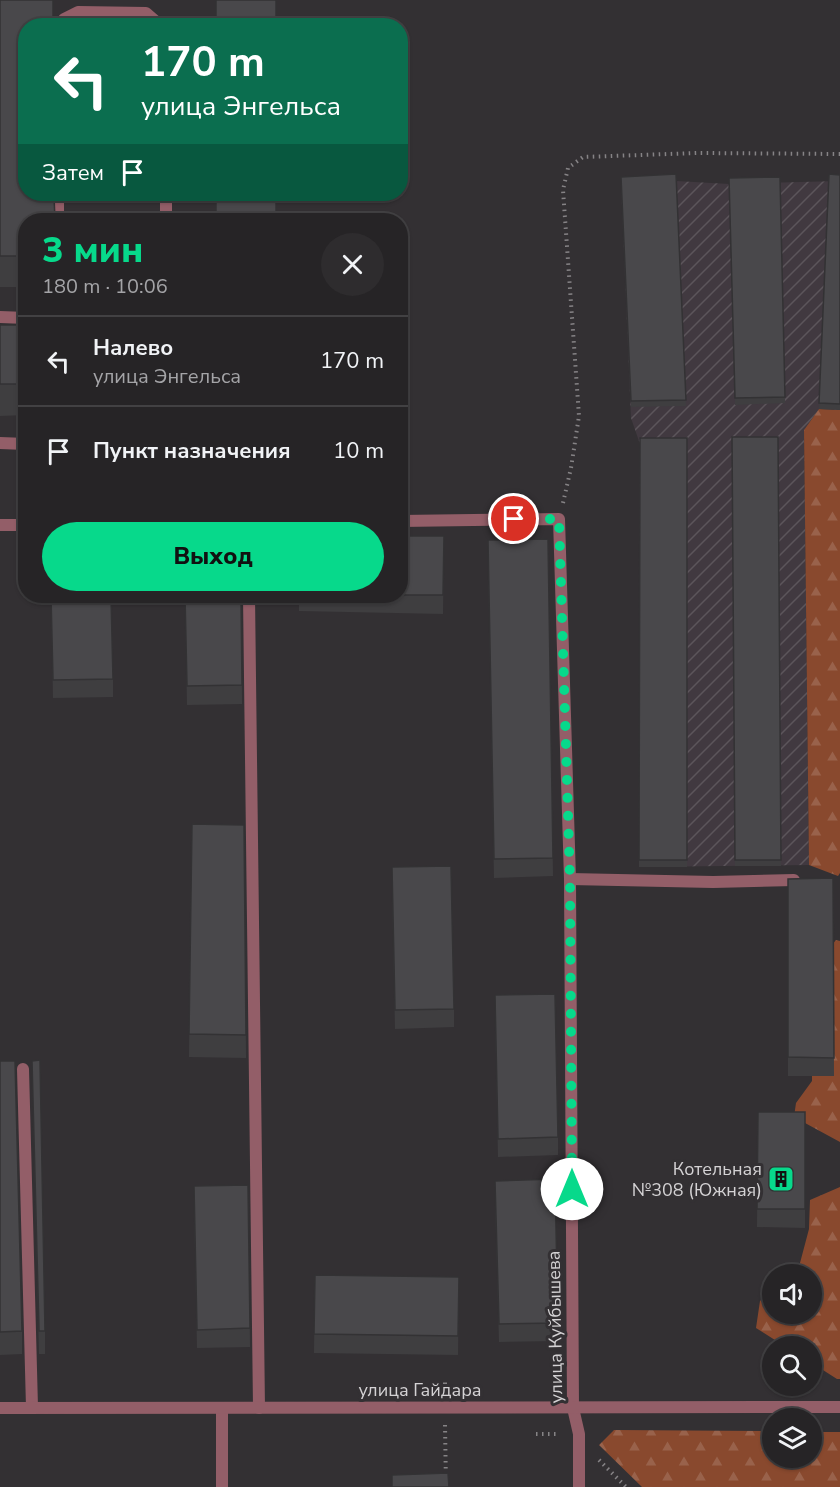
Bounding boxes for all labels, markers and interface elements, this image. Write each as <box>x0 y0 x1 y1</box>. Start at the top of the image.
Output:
text: 170 m <box>141 34 265 91</box>
icon: left <box>42 42 120 120</box>
text: улица Энгельса <box>141 88 341 125</box>
icon: arrive <box>116 156 149 189</box>
text: Затем <box>42 158 104 188</box>
text: 3 мин <box>42 226 143 275</box>
button: close <box>321 233 384 296</box>
text: 180 m · 10:06 <box>42 273 168 300</box>
text: Налево <box>93 333 173 363</box>
icon: left <box>42 345 75 378</box>
text: 170 m <box>320 346 384 376</box>
text: улица Энгельса <box>93 363 241 390</box>
icon: arrive <box>42 435 75 468</box>
text: Пункт назначения <box>93 436 291 466</box>
text: 10 m <box>333 436 384 466</box>
pin <box>488 493 539 544</box>
icon: arrive <box>497 502 530 535</box>
button: Выход <box>42 522 384 591</box>
position arrow <box>540 1157 604 1221</box>
place label: Котельная №308 (Южная) <box>632 1157 762 1202</box>
building icon: Котельная №308 (Южная) <box>766 1164 796 1194</box>
street label: улица Куйбышева <box>542 1250 568 1404</box>
map controls <box>762 1264 822 1468</box>
button: sound <box>762 1264 822 1324</box>
button: search <box>762 1336 822 1396</box>
street label: улица Гайдара <box>358 1378 482 1402</box>
button: layers <box>762 1408 822 1468</box>

